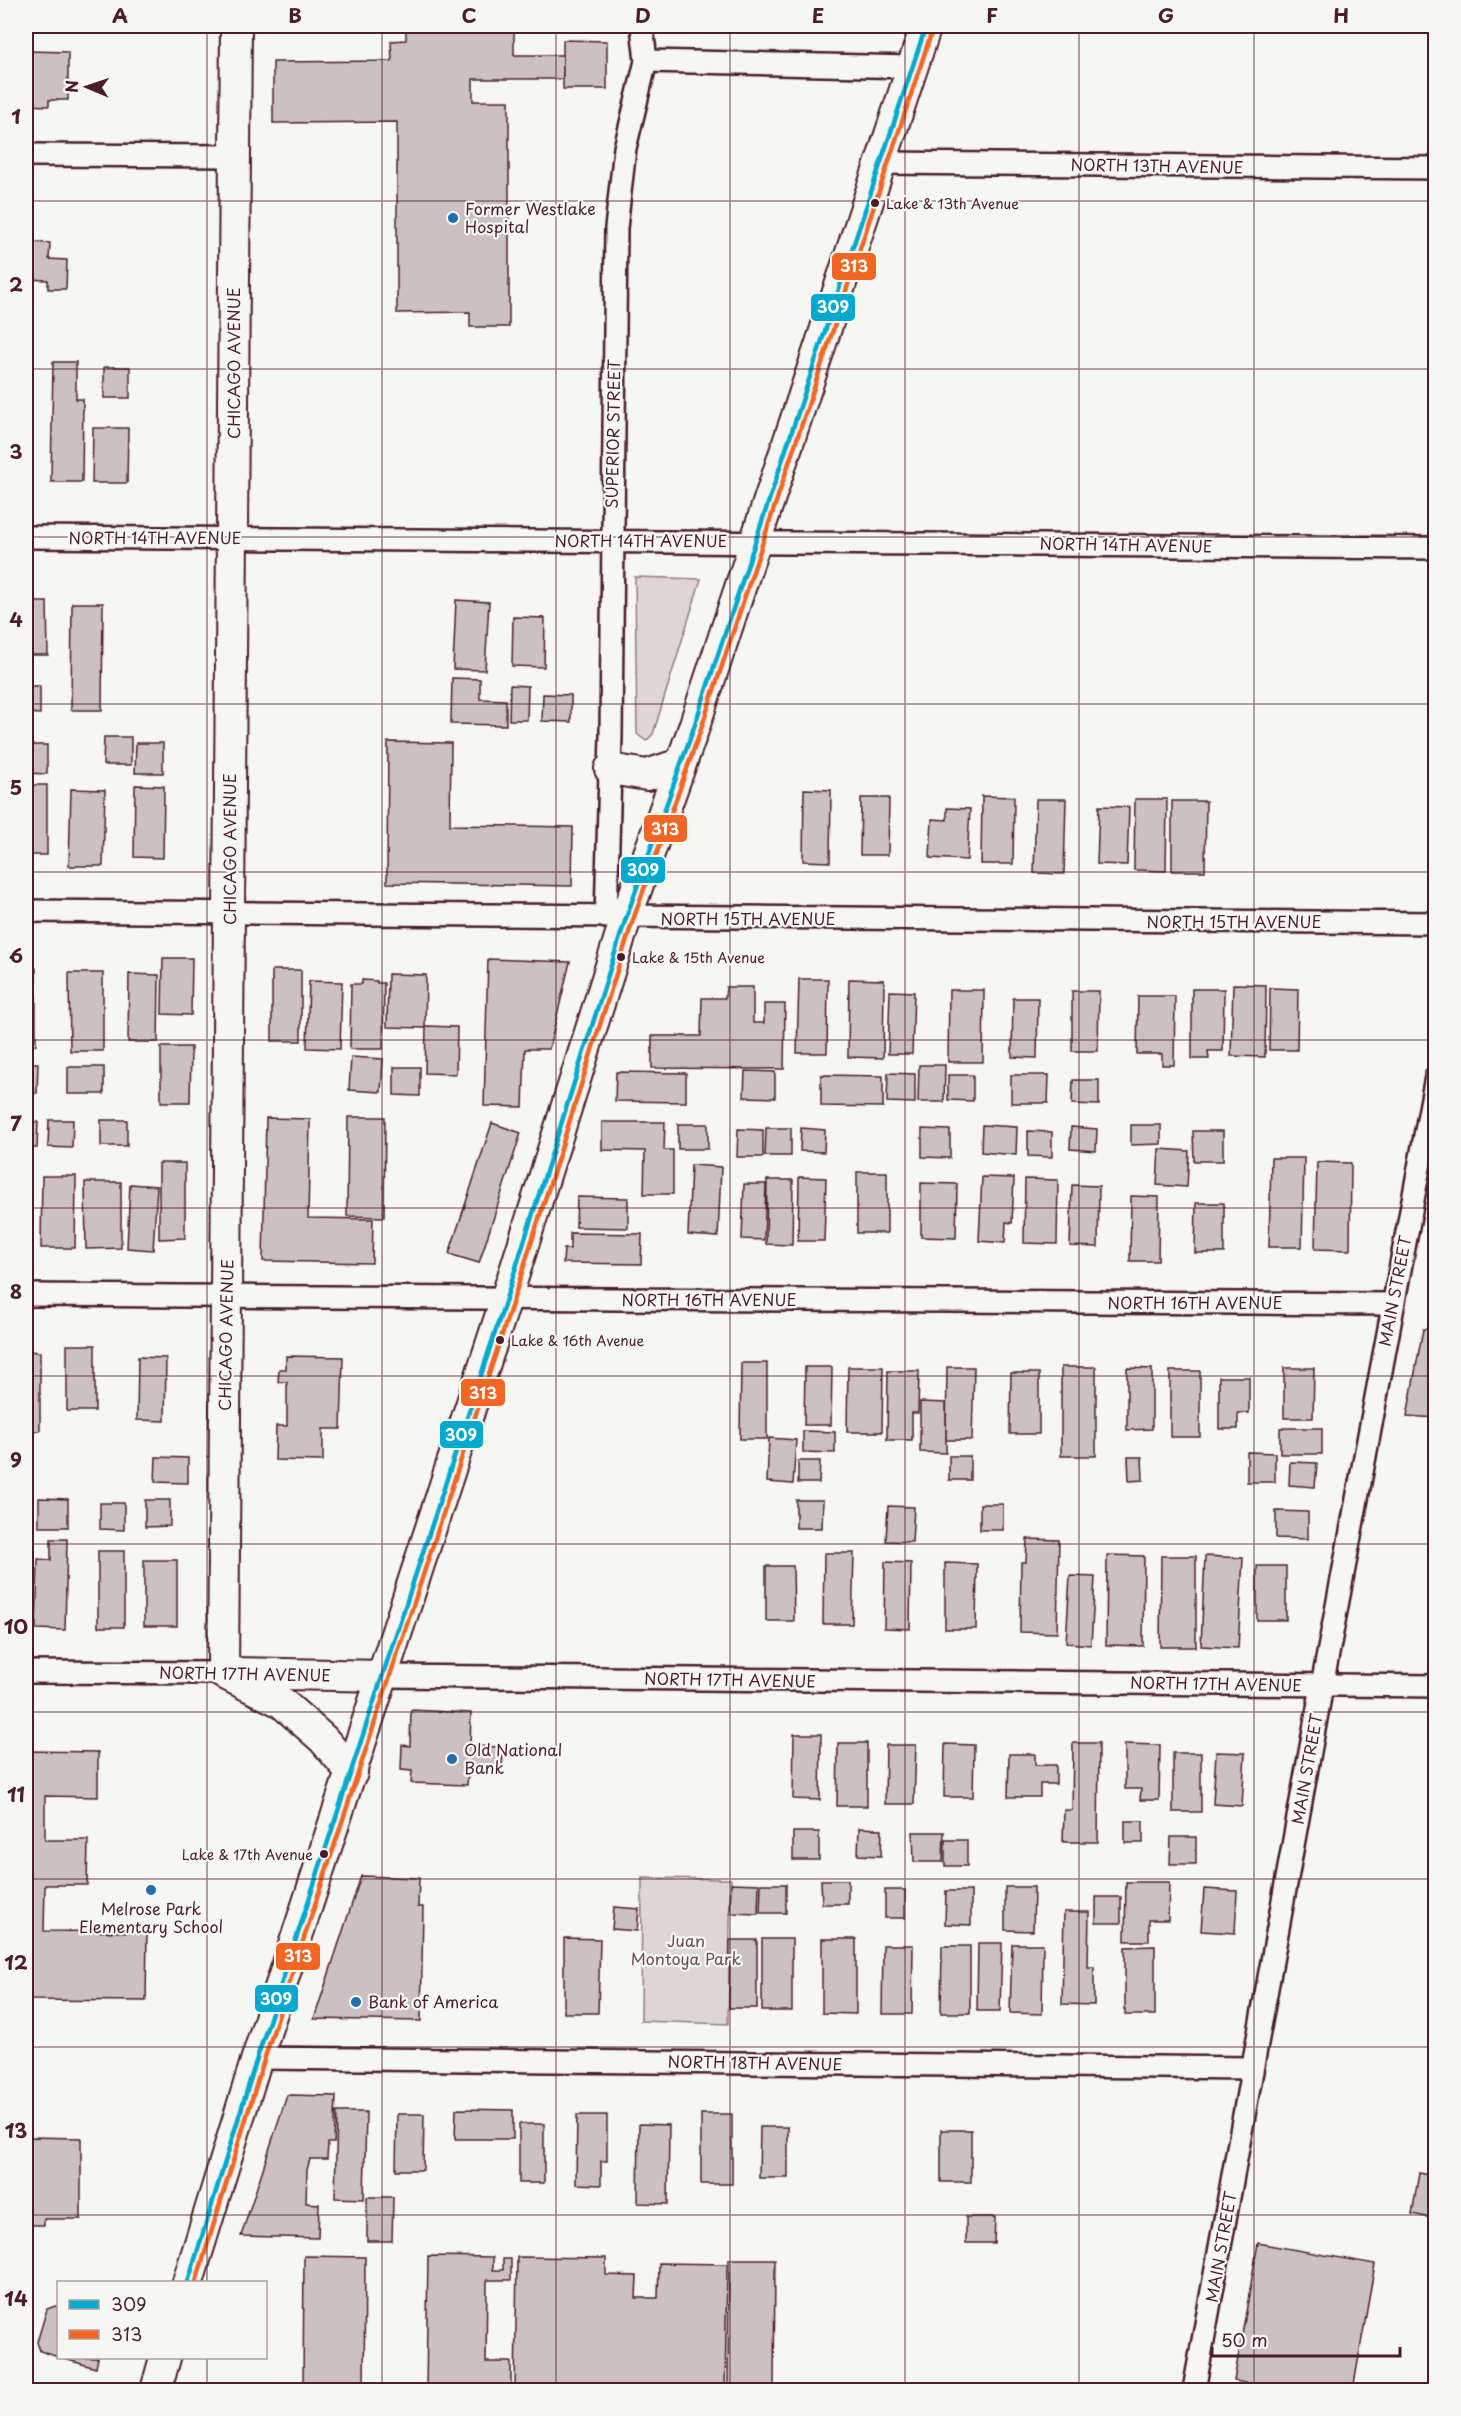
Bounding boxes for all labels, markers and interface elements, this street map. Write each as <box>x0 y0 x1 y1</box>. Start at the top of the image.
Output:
text: A <box>112 0 128 30</box>
text: B <box>288 0 302 30</box>
text: C <box>461 0 477 30</box>
text: D <box>635 0 651 30</box>
text: E <box>812 0 824 30</box>
text: F <box>986 0 998 30</box>
text: G <box>1158 0 1174 30</box>
text: H <box>1333 0 1349 30</box>
north arrow <box>57 57 117 117</box>
text: N <box>59 80 83 93</box>
text: 1 <box>11 101 21 131</box>
street label: NORTH 13TH AVENUE <box>1070 151 1244 179</box>
place label: Lake & 13th Avenue <box>886 193 1019 214</box>
place label: Former Westlake Hospital <box>465 196 596 238</box>
marker: Lake & 13th Avenue <box>869 197 881 209</box>
marker: Former Westlake Hospital <box>446 211 460 225</box>
line badge: 313 <box>831 252 877 281</box>
text: 313 <box>840 253 868 277</box>
text: 2 <box>9 269 23 299</box>
street label: CHICAGO AVENUE <box>221 287 245 439</box>
line badge: 309 <box>810 293 856 322</box>
text: 309 <box>817 294 849 318</box>
street label: SUPERIOR STREET <box>599 359 625 509</box>
text: 3 <box>9 436 23 466</box>
street label: NORTH 14TH AVENUE <box>69 525 241 549</box>
street label: NORTH 14TH AVENUE <box>555 528 727 552</box>
street label: NORTH 14TH AVENUE <box>1039 530 1213 558</box>
text: 4 <box>9 604 23 634</box>
text: 5 <box>10 772 22 802</box>
street label: CHICAGO AVENUE <box>217 773 241 925</box>
line badge: 313 <box>643 814 688 843</box>
text: 313 <box>651 816 679 840</box>
line badge: 309 <box>620 856 666 884</box>
text: 309 <box>627 857 659 881</box>
street label: NORTH 15TH AVENUE <box>660 906 836 930</box>
street label: NORTH 15TH AVENUE <box>1146 909 1322 933</box>
text: 6 <box>9 940 23 970</box>
place label: Lake & 15th Avenue <box>632 947 765 968</box>
marker: Lake & 15th Avenue <box>615 951 627 963</box>
text: 7 <box>10 1108 22 1138</box>
street label: MAIN STREET <box>1372 1233 1417 1348</box>
street label: CHICAGO AVENUE <box>212 1259 238 1411</box>
text: 8 <box>10 1276 22 1306</box>
street label: NORTH 16TH AVENUE <box>621 1287 797 1311</box>
street label: NORTH 16TH AVENUE <box>1107 1290 1283 1314</box>
place label: Lake & 16th Avenue <box>511 1330 644 1351</box>
marker: Lake & 16th Avenue <box>494 1334 506 1346</box>
line badge: 313 <box>460 1378 506 1407</box>
text: 313 <box>469 1380 497 1404</box>
line badge: 309 <box>439 1420 484 1449</box>
text: 309 <box>445 1422 477 1446</box>
text: 9 <box>10 1444 22 1474</box>
text: 10 <box>4 1611 28 1641</box>
street label: NORTH 17TH AVENUE <box>159 1660 331 1686</box>
street label: NORTH 17TH AVENUE <box>644 1666 816 1692</box>
street label: NORTH 17TH AVENUE <box>1130 1670 1302 1696</box>
street label: MAIN STREET <box>1284 1711 1328 1826</box>
place label: Old National Bank <box>464 1737 562 1779</box>
marker: Old National Bank <box>445 1752 459 1766</box>
text: 11 <box>7 1779 25 1809</box>
place label: Lake & 17th Avenue <box>182 1844 313 1865</box>
marker: Lake & 17th Avenue <box>318 1848 330 1860</box>
marker: Melrose Park Elementary School <box>144 1883 158 1897</box>
place label: Melrose Park Elementary School <box>79 1896 223 1938</box>
park label: Juan Montoya Park <box>631 1928 741 1970</box>
line badge: 313 <box>275 1942 321 1971</box>
text: 313 <box>284 1943 312 1967</box>
text: 12 <box>4 1947 28 1977</box>
line badge: 309 <box>254 1984 299 2013</box>
text: 309 <box>260 1986 292 2010</box>
place label: Bank of America <box>368 1989 498 2013</box>
marker: Bank of America <box>349 1995 363 2009</box>
street label: NORTH 18TH AVENUE <box>667 2048 843 2076</box>
text: 13 <box>5 2115 27 2145</box>
street label: MAIN STREET <box>1198 2189 1242 2304</box>
legend <box>57 2281 267 2359</box>
text: 14 <box>4 2283 28 2313</box>
text: 309 <box>111 2290 147 2317</box>
text: 313 <box>111 2320 142 2347</box>
scale bar <box>1212 2320 1400 2358</box>
text: 50 m <box>1221 2326 1268 2353</box>

